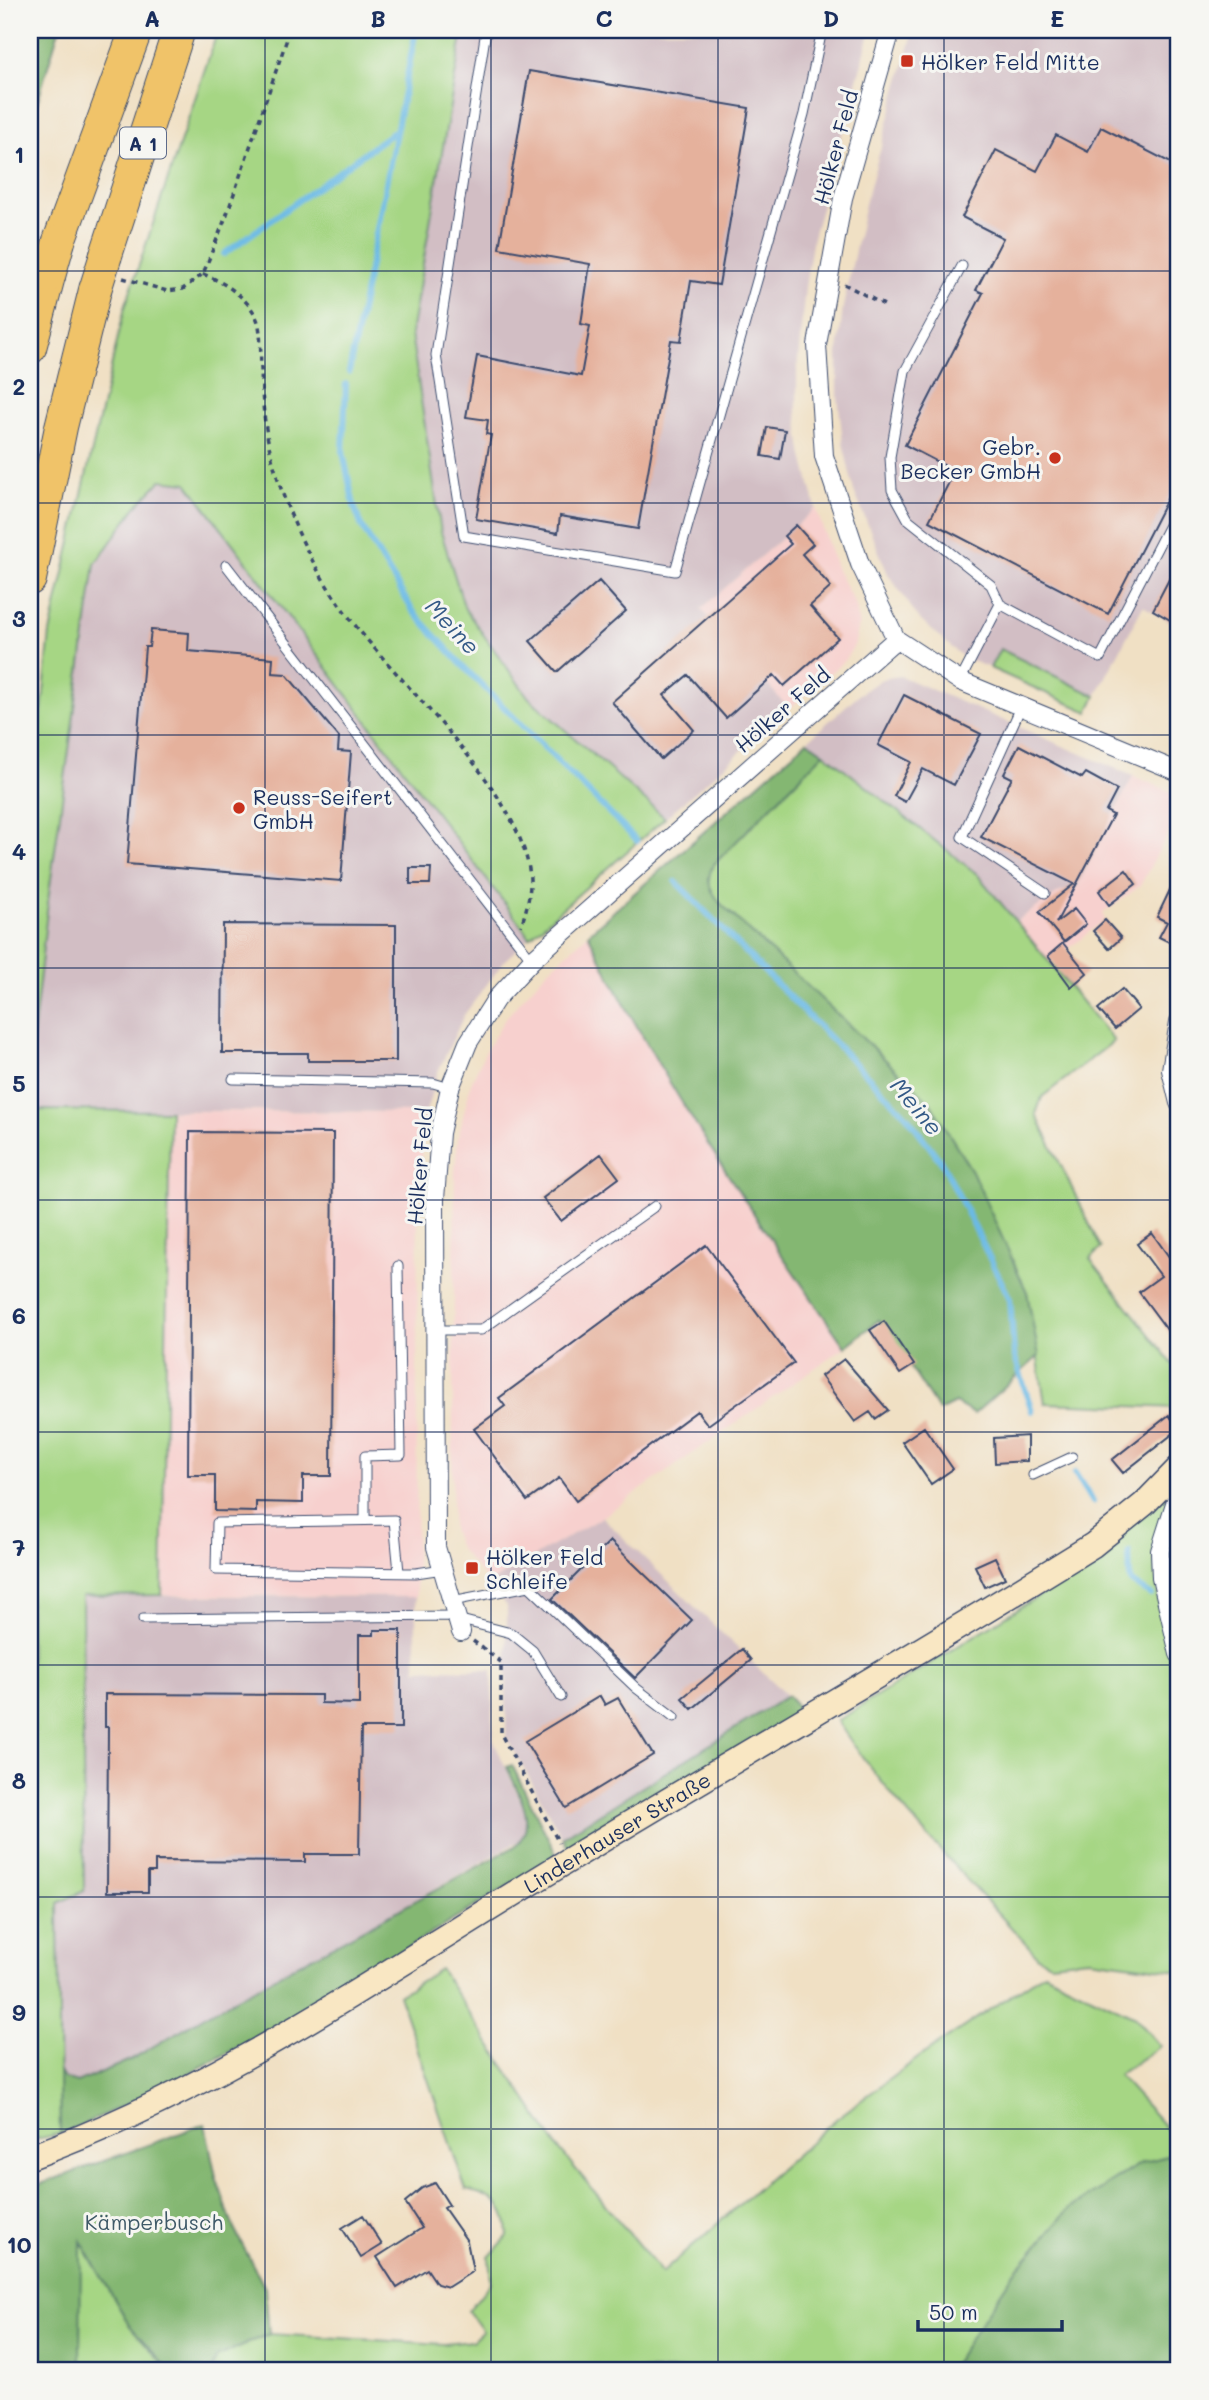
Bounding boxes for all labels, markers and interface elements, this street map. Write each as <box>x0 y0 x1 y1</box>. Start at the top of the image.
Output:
text: A <box>144 3 160 33</box>
text: B <box>370 3 386 33</box>
text: C <box>595 3 613 33</box>
text: D <box>823 3 839 33</box>
text: E <box>1050 3 1064 33</box>
place label: Hölker Feld Mitte <box>921 48 1100 75</box>
marker: Hölker Feld Mitte <box>899 53 915 69</box>
street label: Hölker Feld <box>807 87 863 207</box>
road number: A 1 <box>120 127 166 158</box>
text: 1 <box>14 139 24 169</box>
text: 2 <box>13 371 25 401</box>
place label: Gebr. Becker GmbH <box>901 433 1041 484</box>
marker: Gebr. Becker GmbH <box>1047 450 1063 466</box>
water label: Meine <box>419 591 487 661</box>
text: 3 <box>12 603 26 633</box>
street label: Hölker Feld <box>729 660 835 758</box>
place label: Reuss-Seifert GmbH <box>253 783 392 834</box>
marker: Reuss-Seifert GmbH <box>231 800 247 816</box>
text: 4 <box>12 836 26 866</box>
text: 5 <box>12 1068 26 1098</box>
water label: Meine <box>884 1071 950 1141</box>
street label: Hölker Feld <box>400 1106 438 1226</box>
text: 6 <box>12 1300 26 1330</box>
text: 7 <box>13 1532 26 1562</box>
place label: Hölker Feld Schleife <box>486 1543 603 1594</box>
marker: Hölker Feld Schleife <box>464 1560 480 1576</box>
text: 8 <box>12 1765 26 1795</box>
street label: Linderhauser Straße <box>518 1765 715 1898</box>
text: 9 <box>12 1997 26 2027</box>
park label: Kämperbusch <box>85 2208 223 2235</box>
text: 10 <box>7 2229 32 2259</box>
scale bar <box>918 2288 1062 2332</box>
text: 50 m <box>929 2298 978 2325</box>

